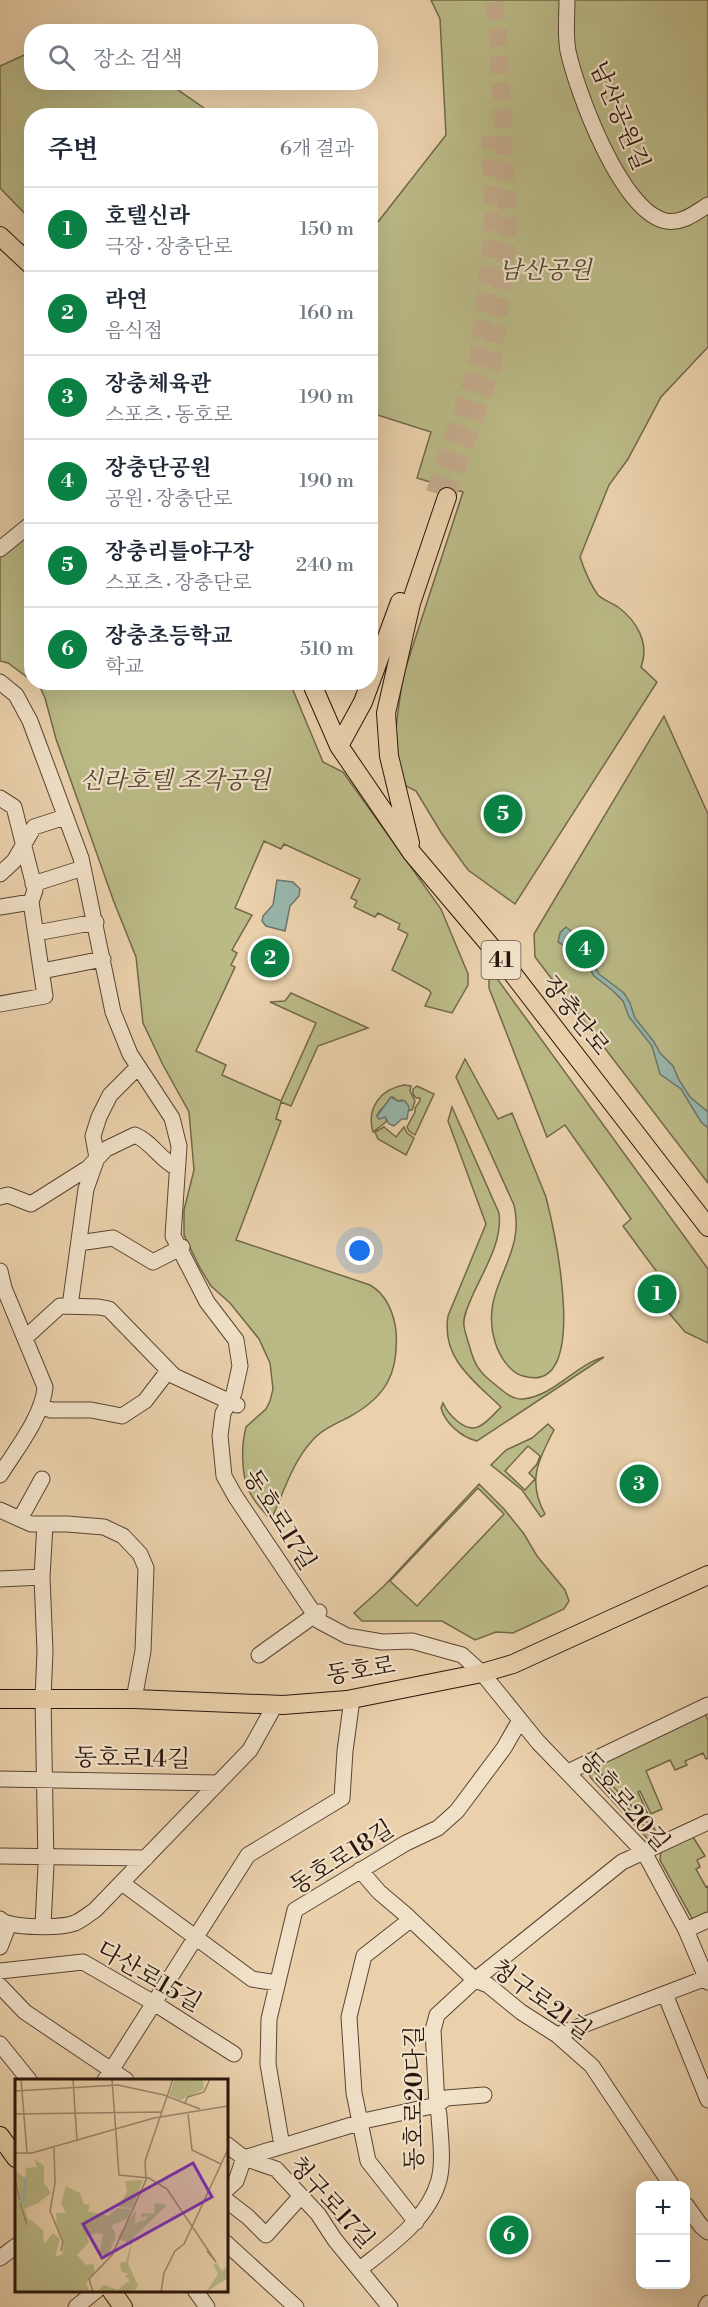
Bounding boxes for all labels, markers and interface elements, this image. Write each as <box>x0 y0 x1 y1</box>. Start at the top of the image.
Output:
search box <box>24 24 378 90</box>
icon: search <box>45 41 78 74</box>
text: 장소 검색 <box>93 46 183 73</box>
street label: 남산공원길 <box>583 57 655 175</box>
text: 주변 <box>48 134 98 166</box>
text: 6개 결과 <box>280 137 354 162</box>
text: 호텔신라 <box>105 203 190 230</box>
text: 1 <box>63 217 72 242</box>
text: 150 m <box>299 217 354 242</box>
text: 극장 · 장충단로 <box>105 235 232 260</box>
park label: 남산공원 <box>499 256 593 286</box>
text: 라연 <box>105 287 148 314</box>
text: 2 <box>61 301 74 326</box>
text: 160 m <box>299 301 354 326</box>
text: 음식점 <box>105 319 163 344</box>
text: 장충체육관 <box>105 371 211 398</box>
text: 3 <box>61 385 74 410</box>
text: 190 m <box>299 385 354 410</box>
text: 스포츠 · 동호로 <box>105 403 232 428</box>
text: 장충단공원 <box>105 455 211 482</box>
text: 4 <box>61 469 74 494</box>
text: 190 m <box>299 469 354 494</box>
text: 공원 · 장충단로 <box>105 487 232 512</box>
text: 장충리틀야구장 <box>105 539 254 566</box>
text: 5 <box>61 553 74 578</box>
text: 240 m <box>296 553 354 578</box>
text: 스포츠 · 장충단로 <box>105 571 252 596</box>
text: 장충초등학교 <box>105 623 233 650</box>
text: 6 <box>61 637 74 662</box>
text: 510 m <box>300 637 354 662</box>
text: 학교 <box>105 655 144 680</box>
park label: 신라호텔 조각공원 <box>80 766 272 796</box>
pin: 5 <box>484 792 522 836</box>
pin: 4 <box>566 926 604 972</box>
pin: 2 <box>250 936 290 980</box>
road number: 41 <box>482 941 520 979</box>
street label: 장충단로 <box>535 970 615 1062</box>
your location <box>345 1236 374 1265</box>
pin: 1 <box>638 1272 676 1316</box>
pin: 3 <box>620 1462 658 1506</box>
street label: 동호로17길 <box>236 1464 322 1576</box>
street label: 동호로 <box>324 1651 398 1691</box>
street label: 동호로14길 <box>74 1743 190 1775</box>
street label: 동호로20길 <box>573 1746 675 1858</box>
street label: 동호로18길 <box>284 1814 400 1902</box>
street label: 다산로15길 <box>91 1935 207 2019</box>
street label: 청구로21길 <box>485 1953 597 2047</box>
street label: 동호로20다길 <box>400 2025 430 2171</box>
inset map <box>15 2079 228 2292</box>
street label: 청구로17길 <box>282 2151 380 2255</box>
map controls <box>636 2181 690 2289</box>
button: + <box>636 2181 690 2235</box>
pin: 6 <box>490 2212 528 2258</box>
button: − <box>636 2235 690 2289</box>

